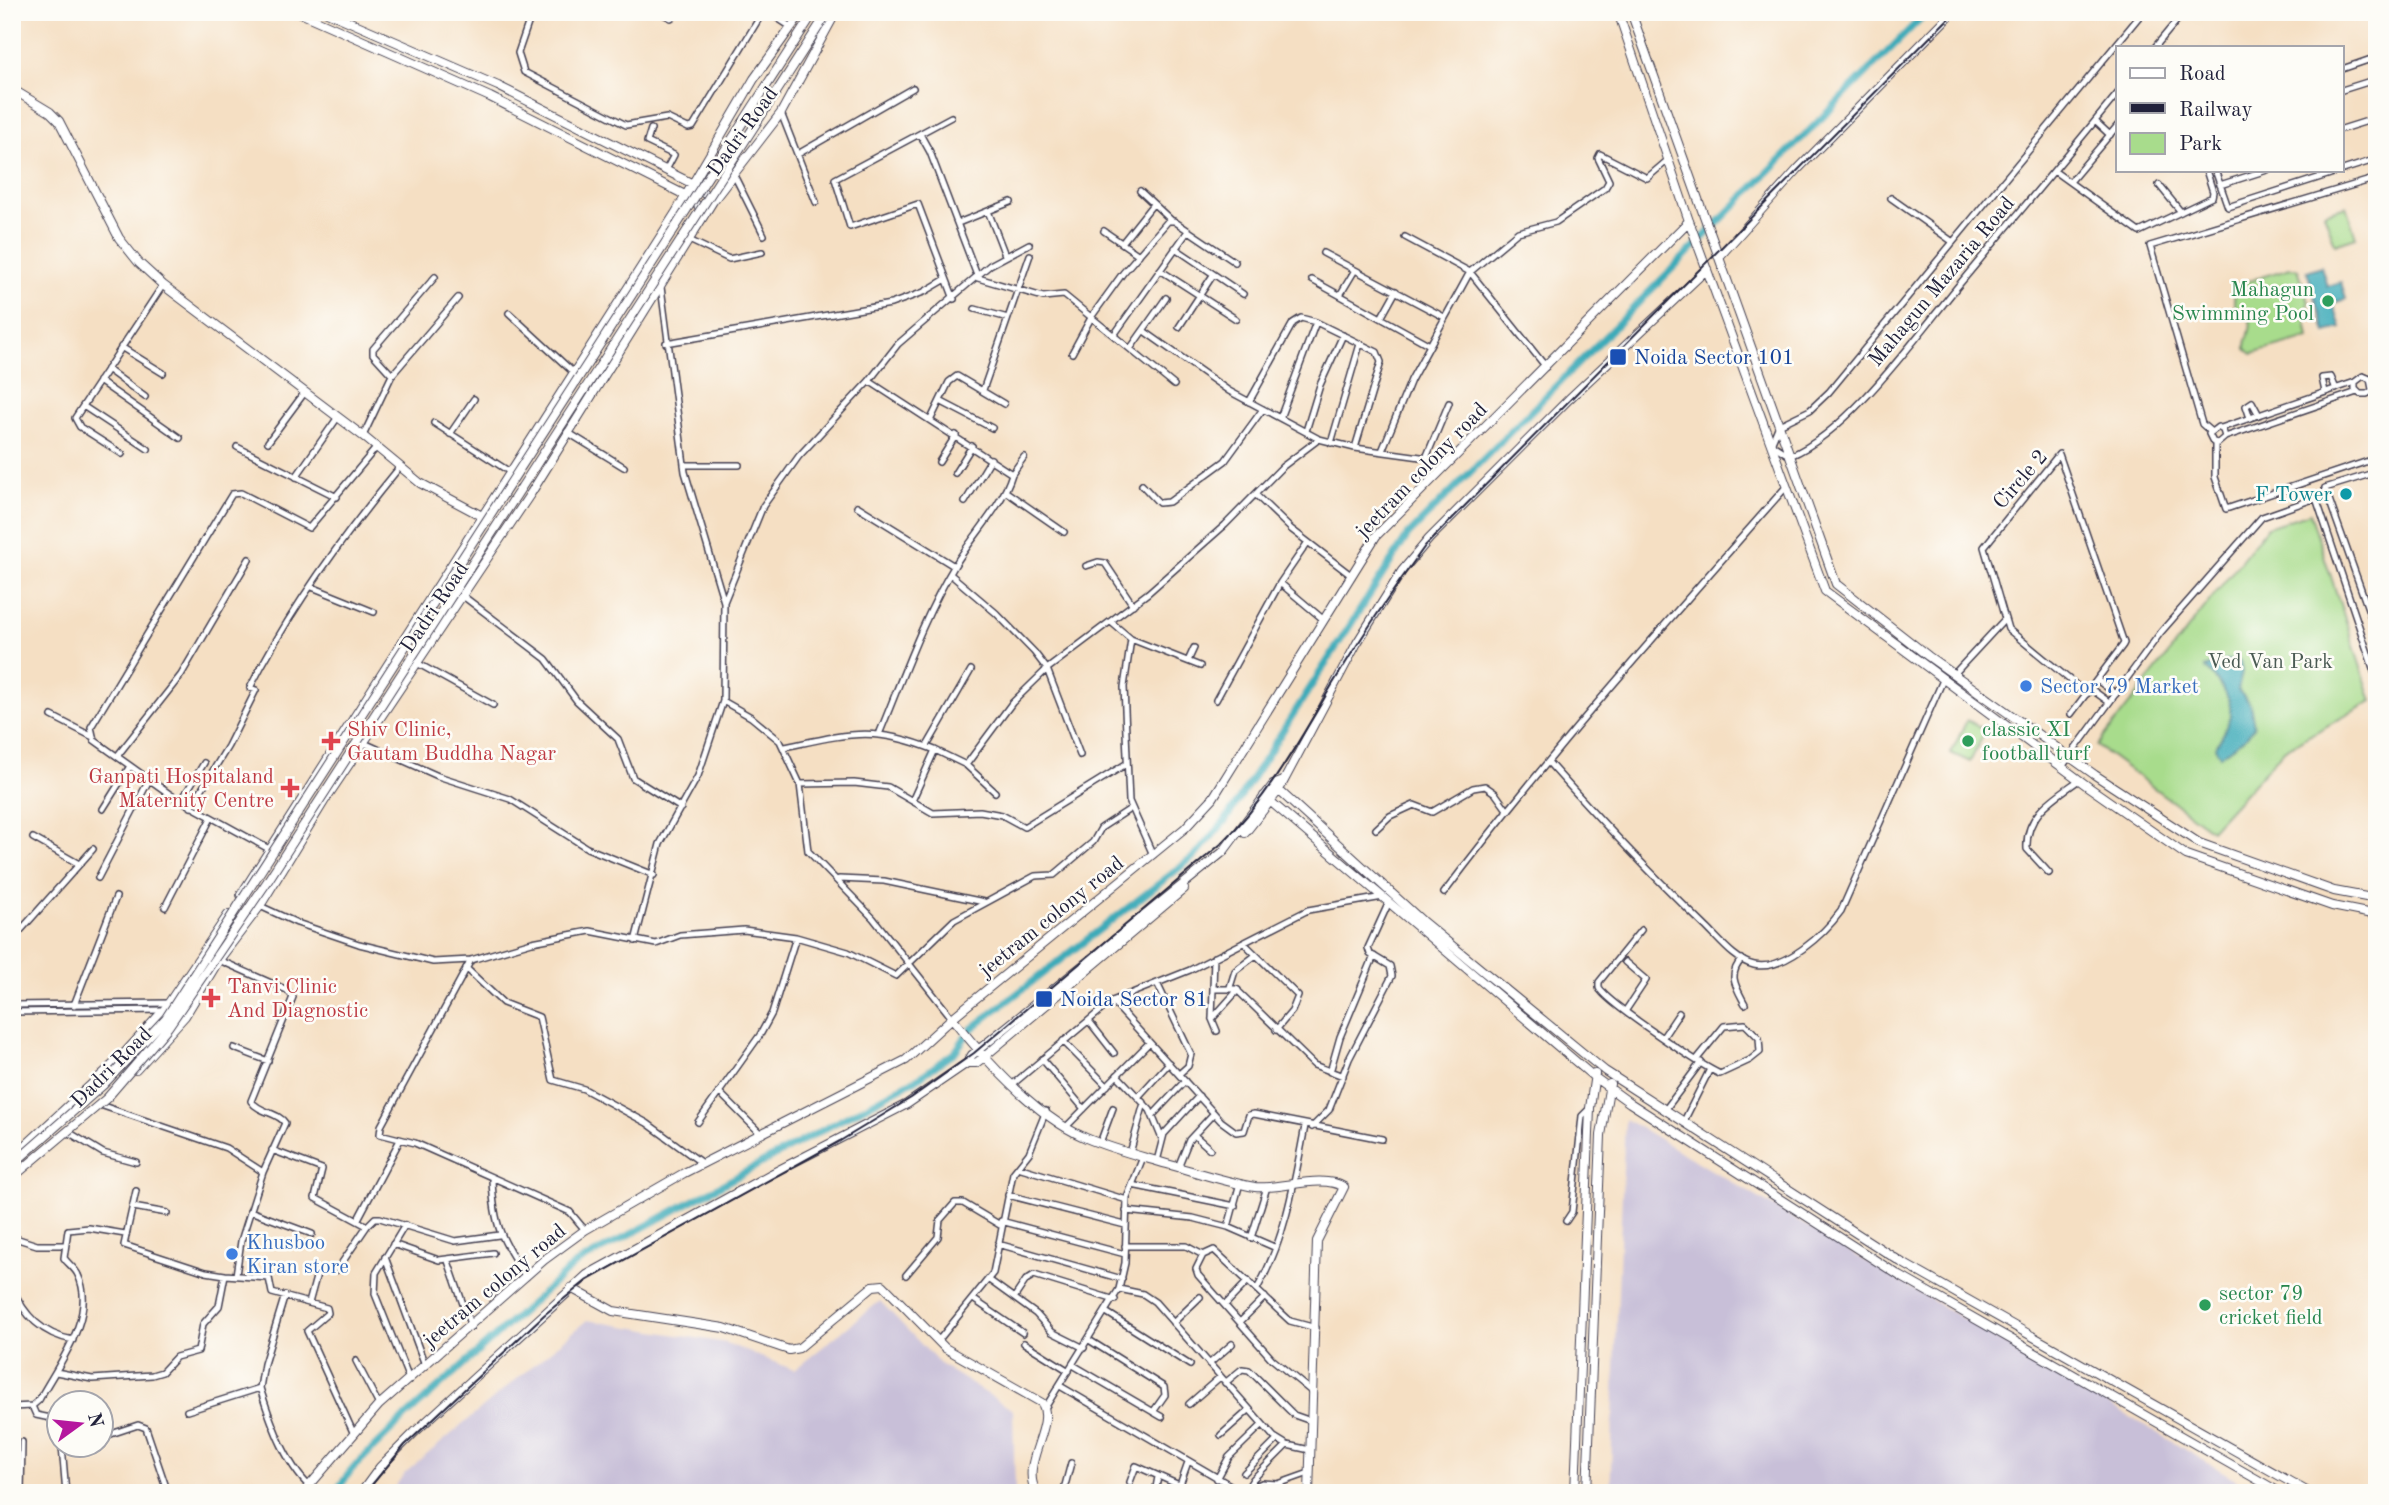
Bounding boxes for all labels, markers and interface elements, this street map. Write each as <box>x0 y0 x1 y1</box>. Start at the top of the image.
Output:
legend <box>2116 46 2344 172</box>
text: Road <box>2179 64 2226 85</box>
street label: Dadri Road <box>704 83 782 180</box>
text: Railway <box>2179 100 2253 121</box>
text: Park <box>2179 134 2222 155</box>
street label: Mahagun Mazaria Road <box>1865 193 2019 371</box>
place label: Mahagun Swimming Pool <box>2172 280 2314 325</box>
marker: Mahagun Swimming Pool <box>2320 293 2336 309</box>
marker: Noida Sector 101 <box>1608 347 1628 367</box>
place label: Noida Sector 101 <box>1634 348 1794 369</box>
street label: jeetram colony road <box>1352 399 1492 544</box>
street label: Circle 2 <box>1990 446 2052 514</box>
place label: F Tower <box>2255 485 2332 506</box>
marker: F Tower <box>2338 486 2354 502</box>
street label: Dadri Road <box>397 559 473 657</box>
park label: Ved Van Park <box>2207 652 2333 673</box>
place label: Sector 79 Market <box>2040 677 2199 698</box>
marker: Sector 79 Market <box>2018 678 2034 694</box>
place label: Shiv Clinic, Gautam Buddha Nagar <box>347 720 557 765</box>
place label: classic XI football turf <box>1982 720 2091 765</box>
marker: Shiv Clinic, Gautam Buddha Nagar <box>321 731 341 751</box>
marker: classic XI football turf <box>1960 733 1976 749</box>
place label: Ganpati Hospitaland Maternity Centre <box>88 767 274 812</box>
marker: Ganpati Hospitaland Maternity Centre <box>280 778 300 798</box>
street label: jeetram colony road <box>975 853 1128 982</box>
place label: Tanvi Clinic And Diagnostic <box>227 977 368 1022</box>
marker: Tanvi Clinic And Diagnostic <box>201 988 221 1008</box>
marker: Noida Sector 81 <box>1034 989 1054 1009</box>
place label: Noida Sector 81 <box>1060 990 1208 1011</box>
street label: Dadri Road <box>68 1024 157 1112</box>
street label: jeetram colony road <box>419 1220 570 1352</box>
place label: Khusboo Kiran store <box>246 1233 349 1278</box>
marker: Khusboo Kiran store <box>224 1246 240 1262</box>
place label: sector 79 cricket field <box>2219 1284 2323 1329</box>
marker: sector 79 cricket field <box>2197 1297 2213 1313</box>
north arrow <box>46 1390 116 1460</box>
text: N <box>83 1411 105 1430</box>

